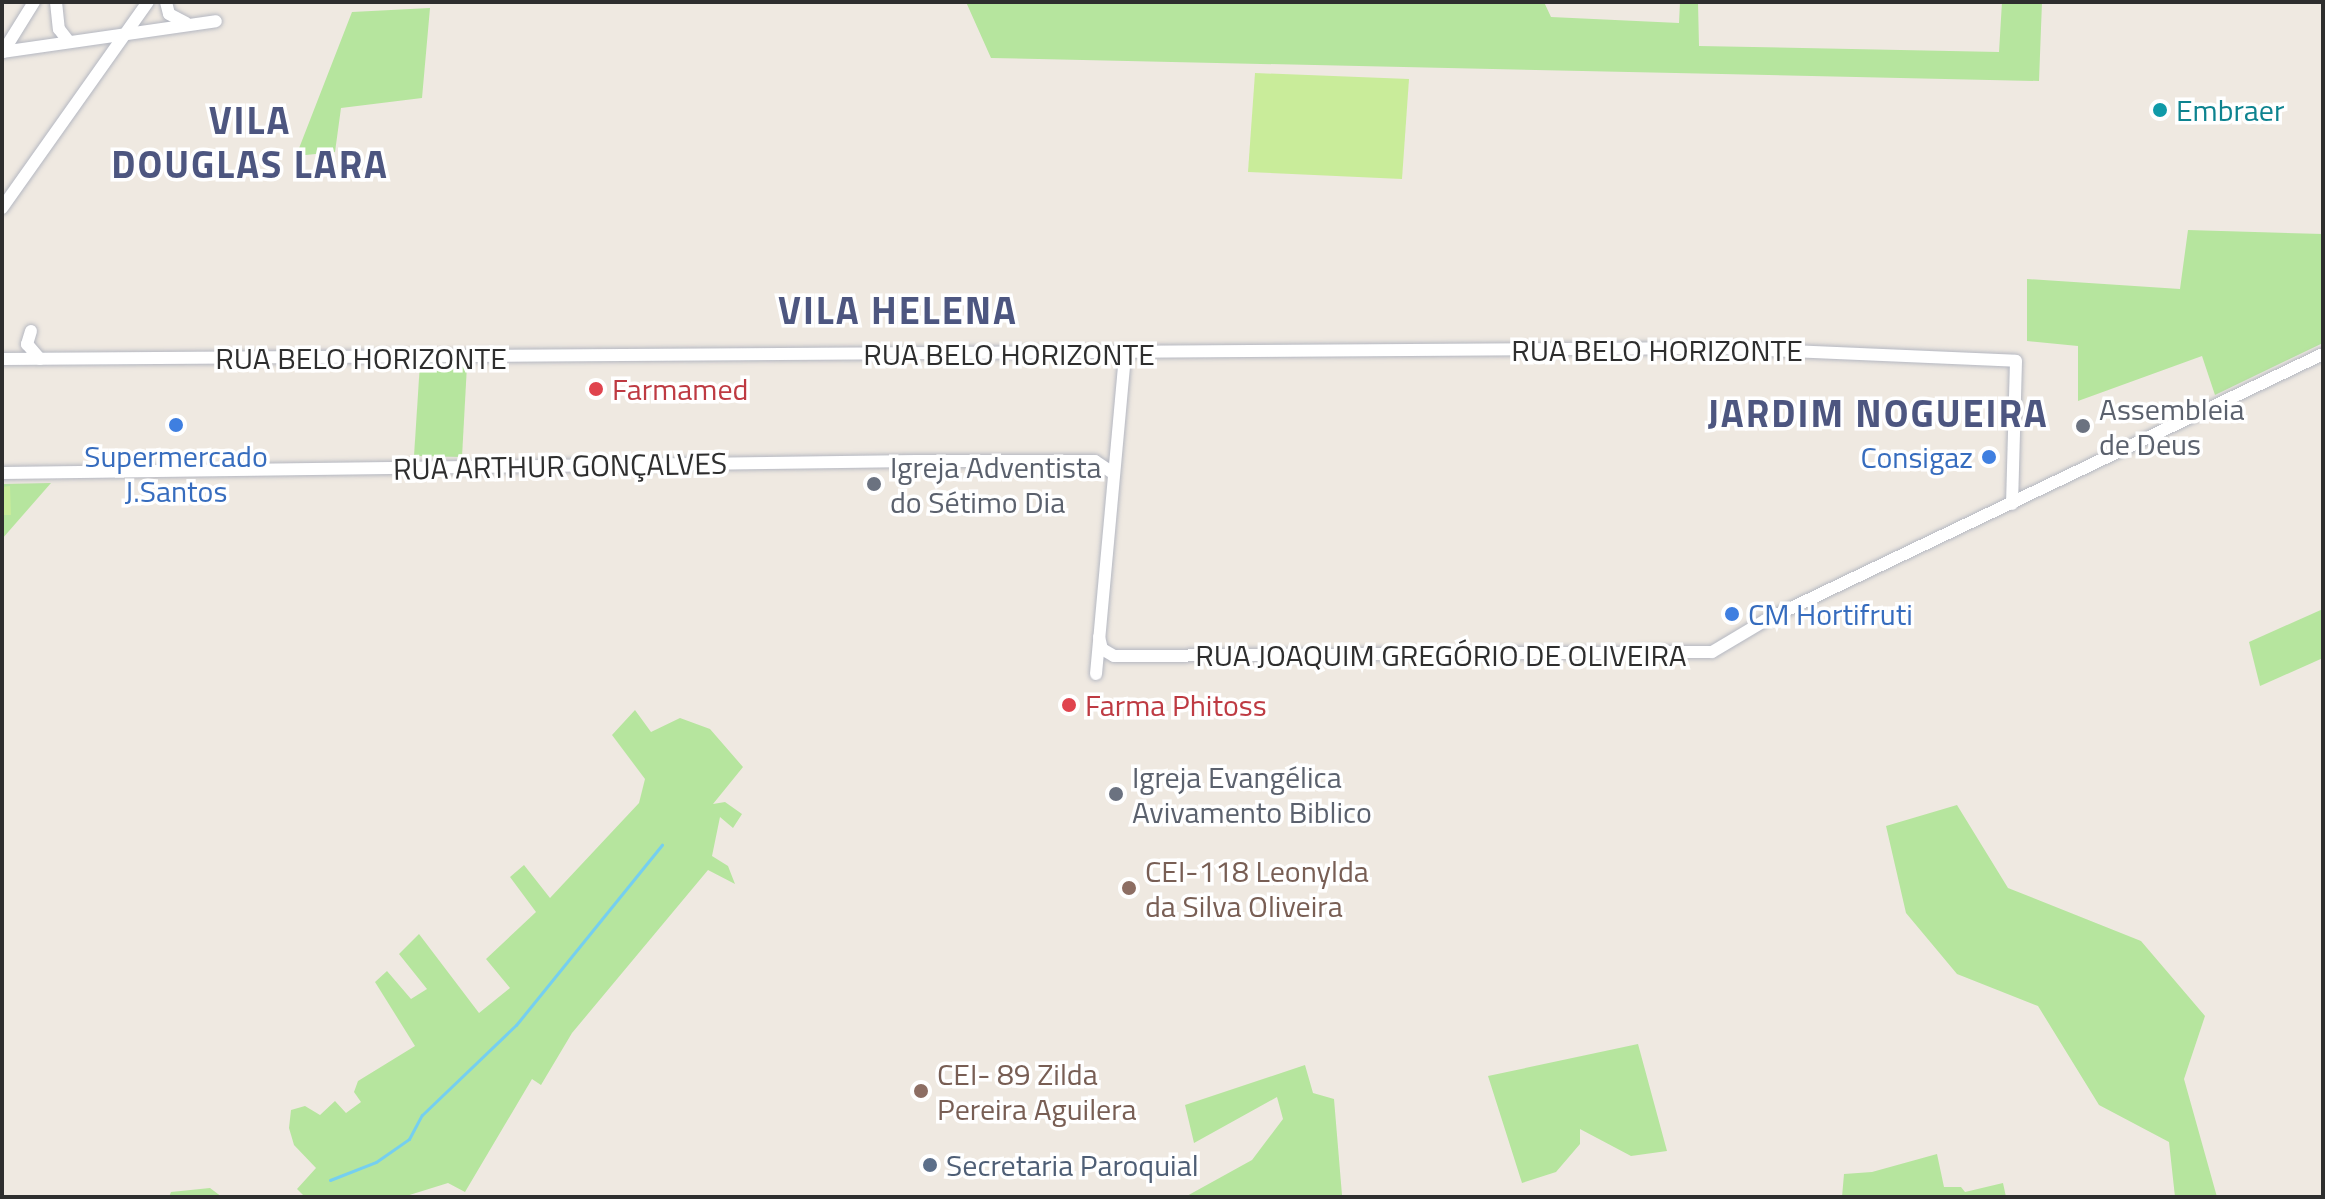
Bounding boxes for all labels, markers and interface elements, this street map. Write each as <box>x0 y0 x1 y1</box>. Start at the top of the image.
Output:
place label: Embraer <box>2176 92 2284 128</box>
district label: VILA DOUGLAS LARA <box>111 98 389 188</box>
marker: Embraer <box>2151 101 2169 119</box>
district label: VILA HELENA <box>778 288 1018 334</box>
street label: RUA BELO HORIZONTE <box>1511 332 1803 368</box>
street label: RUA BELO HORIZONTE <box>863 336 1155 372</box>
street label: RUA BELO HORIZONTE <box>215 340 507 376</box>
place label: Farmamed <box>612 371 748 407</box>
marker: Farmamed <box>587 380 605 398</box>
district label: JARDIM NOGUEIRA <box>1707 391 2049 437</box>
place label: Assembleia de Deus <box>2099 391 2244 462</box>
marker: Supermercado J.Santos <box>167 416 185 434</box>
marker: Assembleia de Deus <box>2074 417 2092 435</box>
place label: Supermercado J.Santos <box>84 438 268 508</box>
place label: Consigaz <box>1860 439 1973 475</box>
street label: RUA ARTHUR GONÇALVES <box>393 445 727 487</box>
marker: Consigaz <box>1980 448 1998 466</box>
place label: Igreja Adventista do Sétimo Dia <box>890 449 1101 520</box>
marker: Igreja Adventista do Sétimo Dia <box>865 475 883 493</box>
place label: CM Hortifruti <box>1748 596 1913 632</box>
marker: CM Hortifruti <box>1723 605 1741 623</box>
street label: RUA JOAQUIM GREGÓRIO DE OLIVEIRA <box>1195 637 1687 673</box>
place label: Farma Phitoss <box>1085 687 1267 723</box>
marker: Farma Phitoss <box>1060 696 1078 714</box>
place label: Igreja Evangélica Avivamento Biblico <box>1132 759 1372 830</box>
marker: Igreja Evangélica Avivamento Biblico <box>1107 785 1125 803</box>
place label: CEI-118 Leonylda da Silva Oliveira <box>1145 853 1369 924</box>
marker: CEI-118 Leonylda da Silva Oliveira <box>1120 879 1138 897</box>
place label: CEI- 89 Zilda Pereira Aguilera <box>937 1056 1137 1126</box>
marker: CEI- 89 Zilda Pereira Aguilera <box>912 1082 930 1100</box>
place label: Secretaria Paroquial <box>946 1147 1199 1183</box>
marker: Secretaria Paroquial <box>921 1156 939 1174</box>

